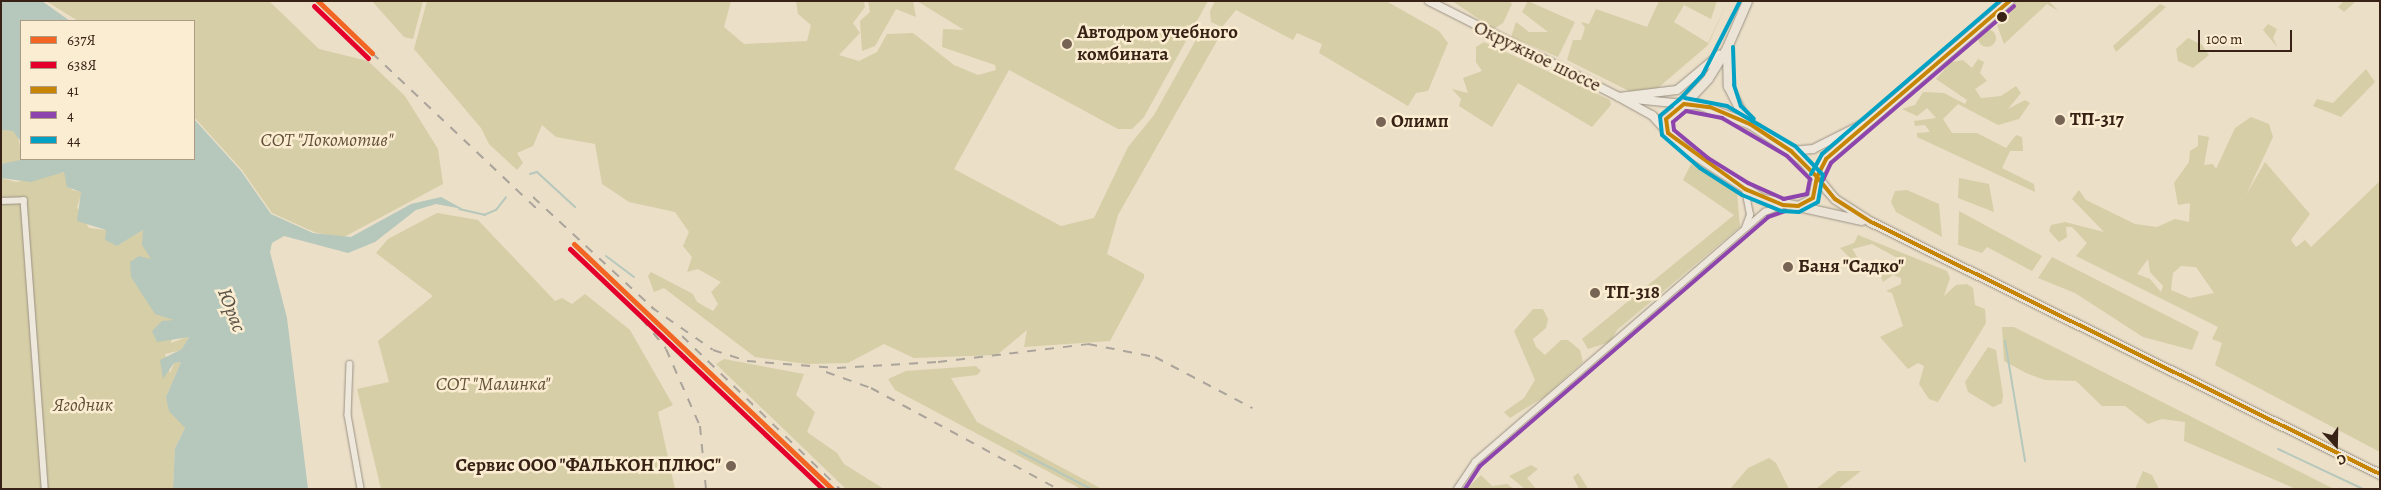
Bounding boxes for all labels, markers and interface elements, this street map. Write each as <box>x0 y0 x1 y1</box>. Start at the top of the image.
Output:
unlabelled marker <box>1997 12 2007 22</box>
street label: Окружное шоссе <box>1470 16 1604 98</box>
legend <box>20 20 195 160</box>
scale bar <box>2201 20 2295 52</box>
place label: Автодром учебного комбината <box>1077 22 1238 66</box>
text: 100 m <box>2206 29 2243 49</box>
text: 637Я <box>67 30 96 50</box>
marker: Автодром учебного комбината <box>1061 38 1073 50</box>
text: 638Я <box>67 55 97 75</box>
text: 41 <box>67 80 79 100</box>
text: 4 <box>67 105 74 125</box>
place label: ТП-317 <box>2070 109 2124 131</box>
place label: Олимп <box>1391 111 1449 133</box>
marker: ТП-317 <box>2054 114 2066 126</box>
marker: Олимп <box>1375 116 1387 128</box>
text: 44 <box>67 130 81 150</box>
park label: СОТ "Локомотив" <box>260 130 394 152</box>
place label: Баня "Садко" <box>1798 256 1904 278</box>
marker: Баня "Садко" <box>1782 261 1794 273</box>
place label: ТП-318 <box>1605 282 1660 304</box>
water label: Юрас <box>213 285 251 335</box>
marker: ТП-318 <box>1589 287 1601 299</box>
park label: СОТ "Малинка" <box>436 374 550 396</box>
park label: Ягодник <box>53 395 113 417</box>
north arrow <box>2311 420 2361 470</box>
text: С <box>2334 449 2349 470</box>
place label: Сервис ООО "ФАЛЬКОН ПЛЮС" <box>455 455 721 477</box>
marker: Сервис ООО "ФАЛЬКОН ПЛЮС" <box>725 460 737 472</box>

